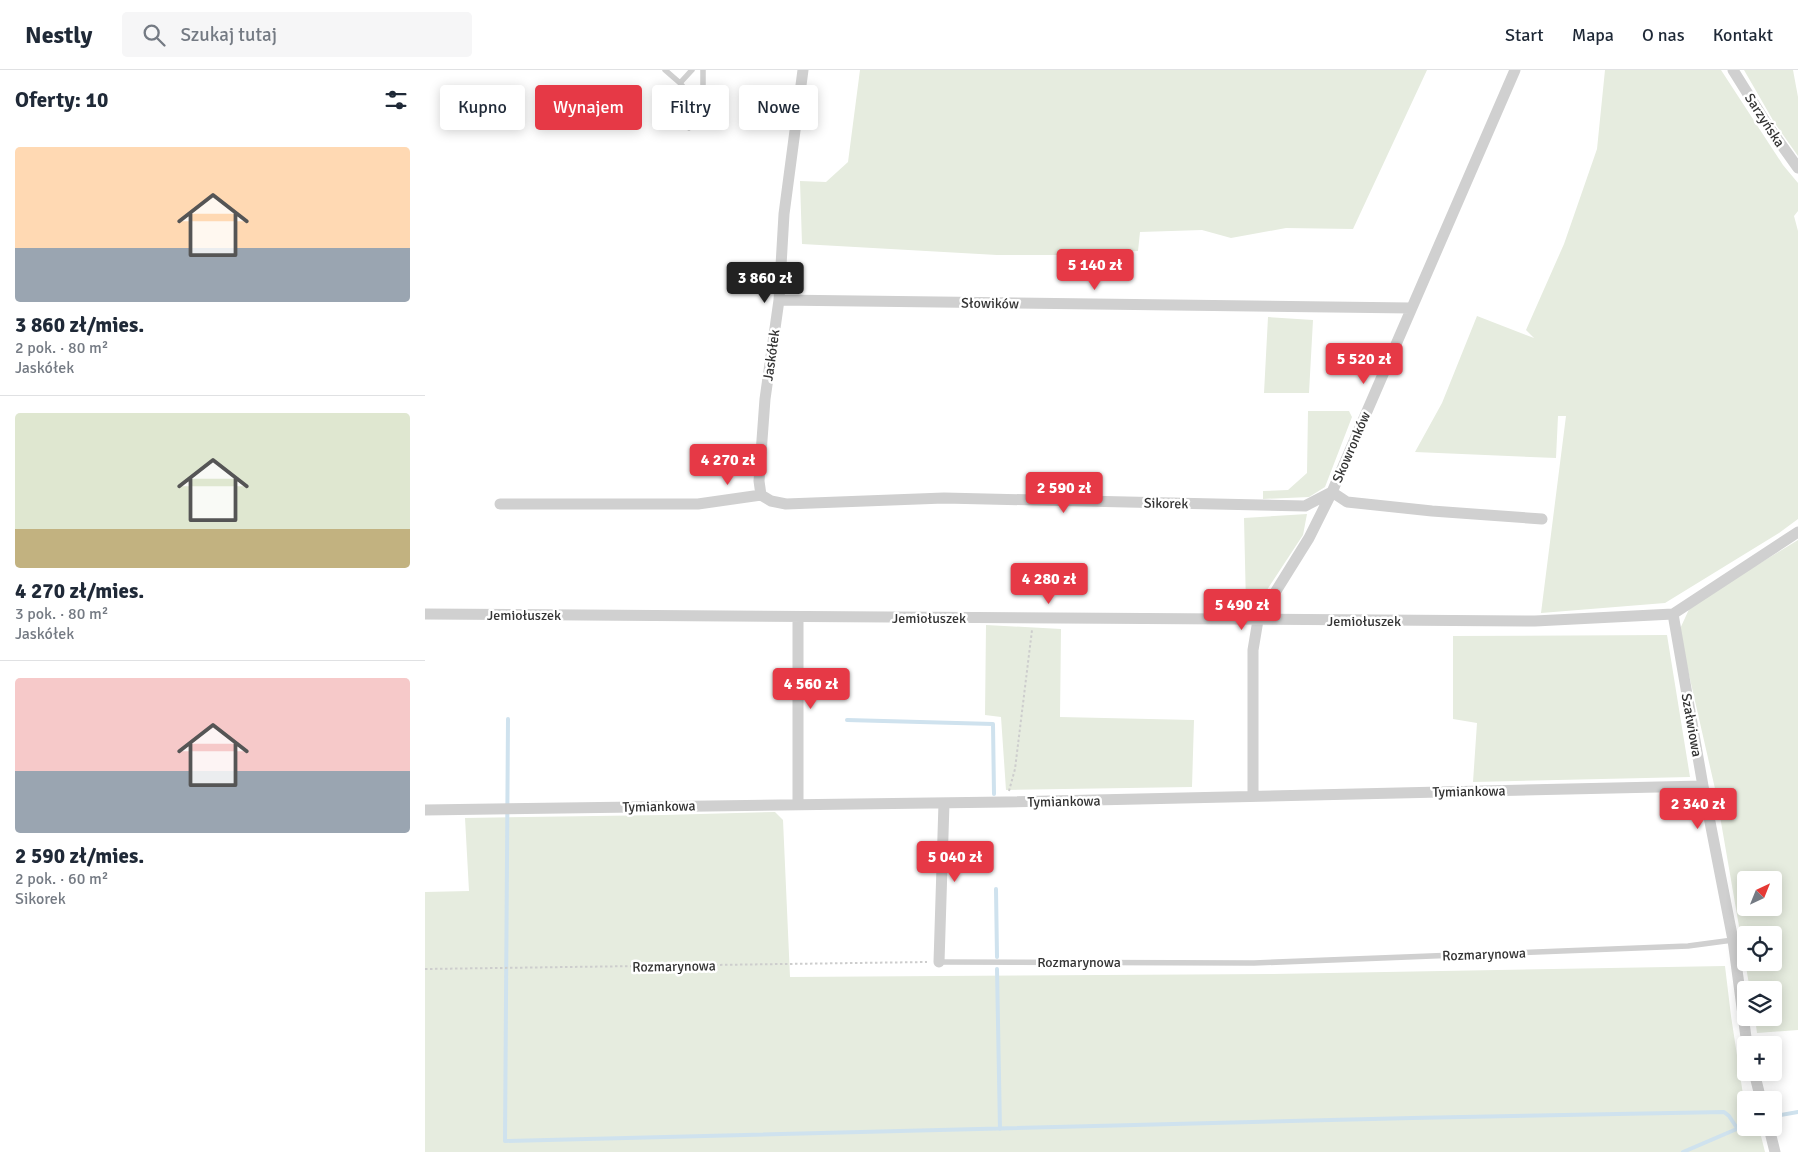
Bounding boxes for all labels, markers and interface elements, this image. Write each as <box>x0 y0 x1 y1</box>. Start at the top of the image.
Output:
search box <box>122 12 472 57</box>
text: Nestly <box>25 20 92 50</box>
icon: search <box>140 21 168 49</box>
text: Szukaj tutaj <box>180 23 277 47</box>
text: Start <box>1505 24 1544 46</box>
text: Mapa <box>1572 24 1614 46</box>
text: O nas <box>1642 24 1685 46</box>
text: Kontakt <box>1713 24 1773 46</box>
chip: Kupno <box>440 85 525 130</box>
chip: Wynajem <box>535 85 642 130</box>
chip: Filtry <box>652 85 729 130</box>
chip: Nowe <box>739 85 818 130</box>
icon: filters <box>382 86 410 114</box>
text: Oferty: 10 <box>15 87 108 113</box>
street label: Sarzyńska <box>1741 90 1788 150</box>
icon: home <box>168 180 258 270</box>
pin: 5 140 zł <box>1043 248 1147 291</box>
text: 5 140 zł <box>1068 255 1122 275</box>
pin: 3 860 zł <box>713 262 817 304</box>
text: 3 860 zł <box>738 268 792 288</box>
street label: Słowików <box>961 294 1019 313</box>
text: 3 860 zł/mies. <box>15 312 144 338</box>
street label: Jaskółek <box>759 328 784 382</box>
text: 2 pok. · 80 m² <box>15 338 108 358</box>
pin: 5 520 zł <box>1312 342 1416 385</box>
text: 5 520 zł <box>1337 349 1391 369</box>
text: Jaskółek <box>15 358 74 378</box>
street label: Skowronków <box>1329 409 1374 485</box>
pin: 4 270 zł <box>676 444 780 486</box>
icon: home <box>168 445 258 535</box>
text: 4 270 zł <box>701 450 755 470</box>
pin: 2 590 zł <box>1012 472 1116 514</box>
text: 2 590 zł <box>1037 478 1091 498</box>
street label: Sikorek <box>1144 495 1188 512</box>
pin: 4 280 zł <box>997 562 1101 605</box>
text: 4 280 zł <box>1022 569 1076 589</box>
text: 4 270 zł/mies. <box>15 578 144 604</box>
pin: 5 490 zł <box>1190 588 1294 631</box>
text: 5 490 zł <box>1215 595 1269 615</box>
text: 3 pok. · 80 m² <box>15 604 108 624</box>
street label: Jemiołuszek <box>487 607 561 624</box>
street label: Jemiołuszek <box>892 610 966 627</box>
street label: Jemiołuszek <box>1327 613 1401 630</box>
text: Jaskółek <box>15 624 74 644</box>
pin: 4 560 zł <box>759 668 863 710</box>
text: 4 560 zł <box>784 674 838 694</box>
street label: Szałwiowa <box>1678 692 1705 758</box>
icon: home <box>168 710 258 800</box>
street label: Tymiankowa <box>1432 782 1506 801</box>
pin: 2 340 zł <box>1646 788 1750 830</box>
street label: Tymiankowa <box>1027 792 1101 811</box>
text: 2 340 zł <box>1671 794 1725 814</box>
street label: Tymiankowa <box>622 797 696 816</box>
pin: 5 040 zł <box>903 840 1007 883</box>
text: 2 590 zł/mies. <box>15 843 144 869</box>
text: 5 040 zł <box>928 847 982 867</box>
text: 2 pok. · 60 m² <box>15 869 108 889</box>
north arrow <box>1737 871 1783 916</box>
map controls <box>1737 871 1782 1136</box>
text: Sikorek <box>15 889 66 909</box>
button: locate <box>1737 926 1782 971</box>
street label: Rozmarynowa <box>1442 945 1526 964</box>
street label: Rozmarynowa <box>1037 954 1121 971</box>
street label: Rozmarynowa <box>632 957 716 976</box>
button: layers <box>1737 981 1782 1026</box>
button: + <box>1737 1036 1782 1081</box>
button: − <box>1737 1091 1782 1136</box>

